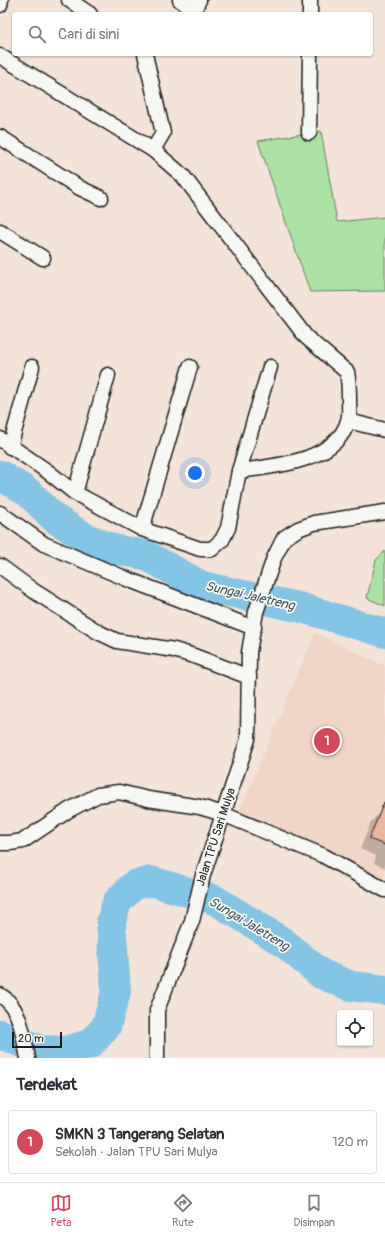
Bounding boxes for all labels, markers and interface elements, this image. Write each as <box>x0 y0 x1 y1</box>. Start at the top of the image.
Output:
search box <box>12 12 373 56</box>
icon: search <box>26 23 48 45</box>
text: Cari di sini <box>58 25 119 44</box>
your location <box>185 463 205 483</box>
water label: Sungai Jaletreng <box>204 578 297 614</box>
pin: 1 <box>314 726 340 756</box>
street label: Jalan TPU Sari Mulya <box>193 786 239 888</box>
water label: Sungai Jaletreng <box>206 894 293 955</box>
map controls <box>337 1010 373 1046</box>
button: locate <box>337 1010 373 1046</box>
scale bar <box>12 1030 62 1049</box>
text: 20 m <box>18 1032 44 1045</box>
text: Terdekat <box>16 1074 77 1095</box>
text: SMKN 3 Tangerang Selatan <box>55 1125 224 1144</box>
text: 1 <box>27 1134 33 1150</box>
text: 120 m <box>332 1134 368 1150</box>
text: Sekolah · Jalan TPU Sari Mulya <box>55 1144 217 1160</box>
tab: Peta <box>50 1192 72 1229</box>
tab: Rute <box>172 1192 194 1229</box>
tab: Disimpan <box>294 1192 335 1229</box>

